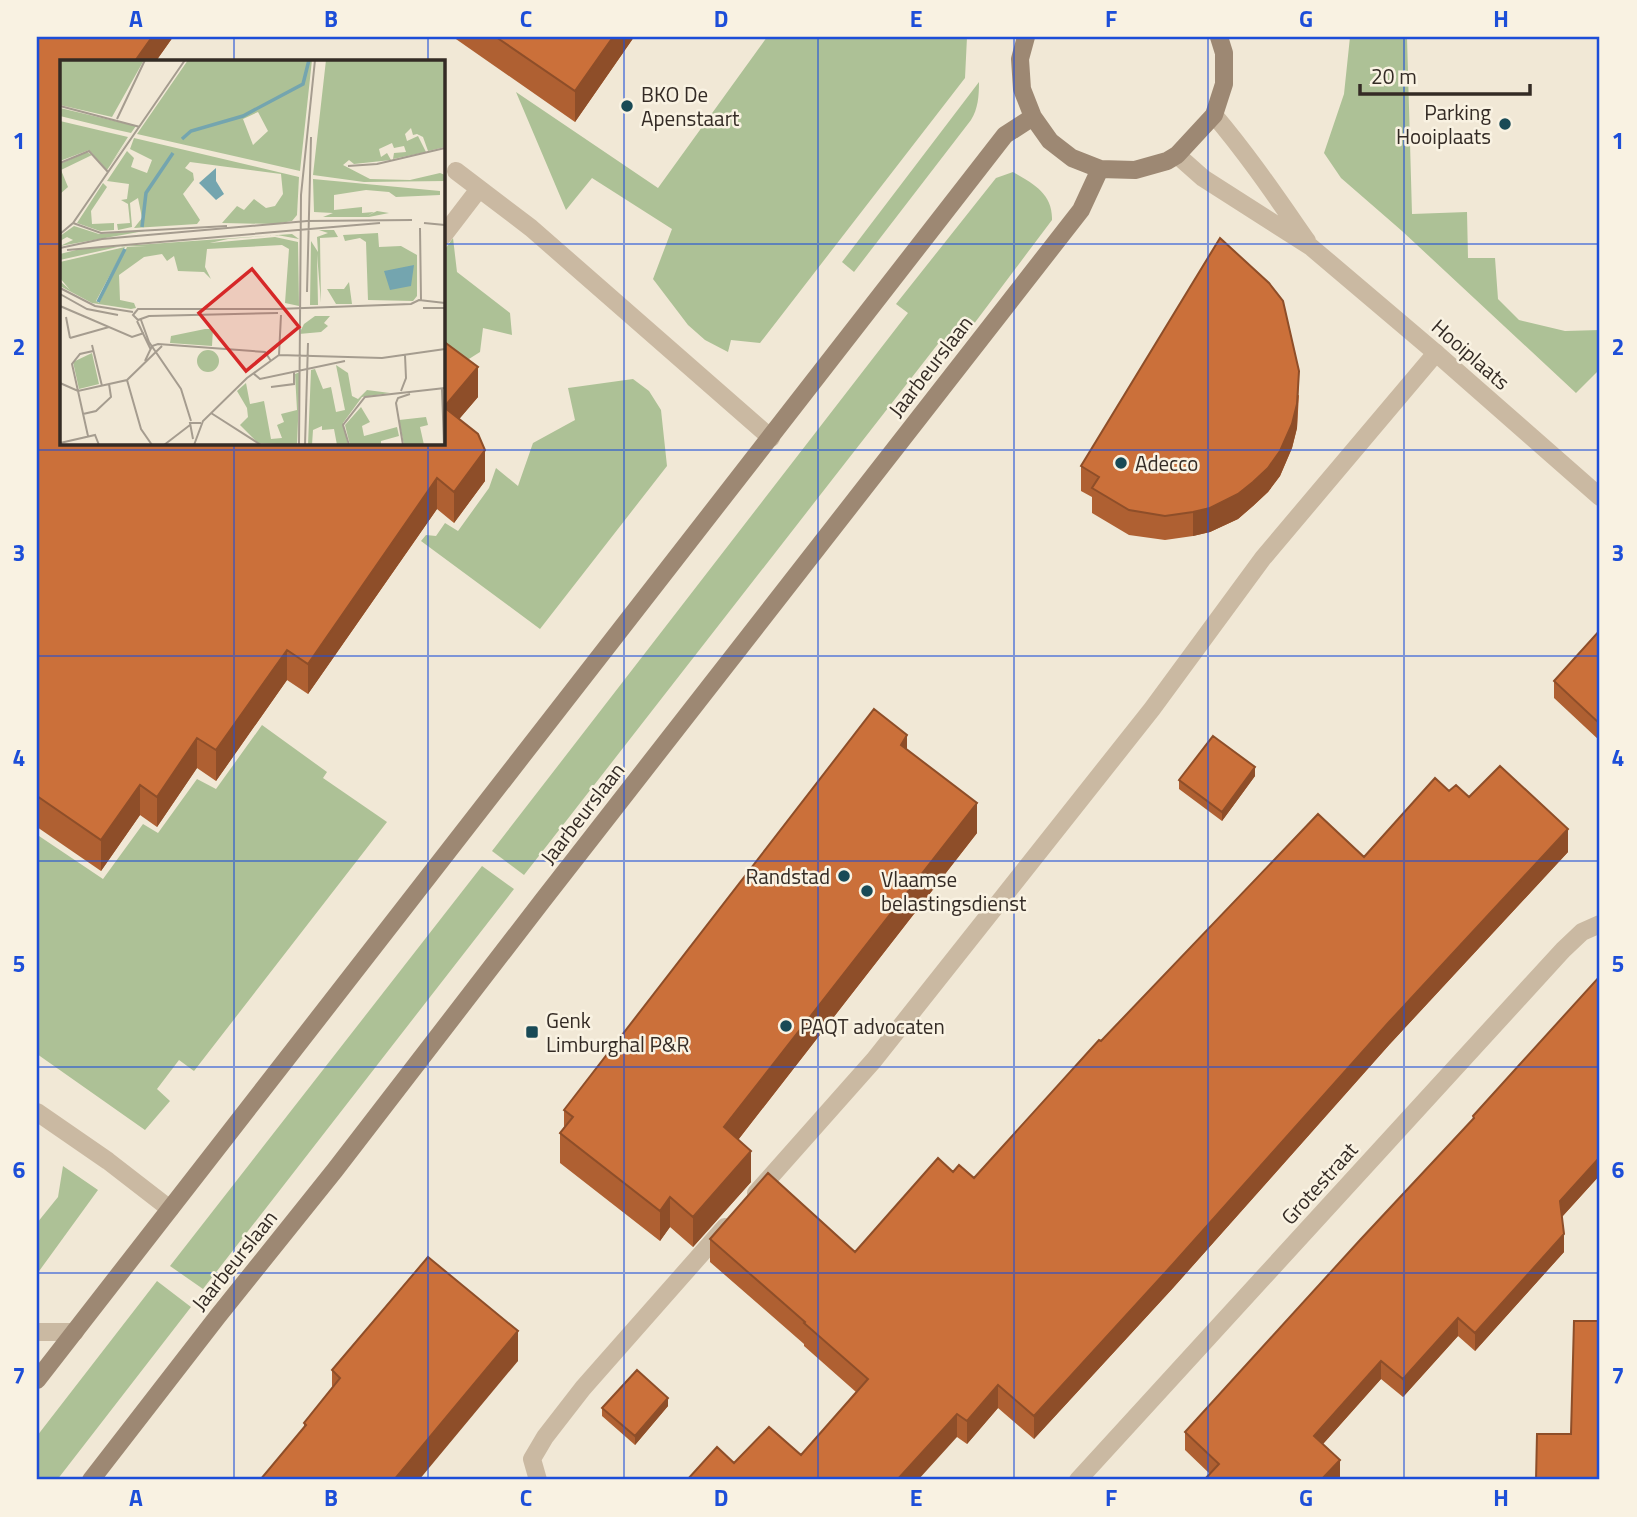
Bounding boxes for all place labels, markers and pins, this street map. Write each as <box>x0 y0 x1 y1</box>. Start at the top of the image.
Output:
place label: BKO De Apenstaart <box>641 78 740 134</box>
place label: Parking Hooiplaats <box>1396 96 1491 152</box>
marker: BKO De Apenstaart <box>619 98 635 114</box>
marker: Parking Hooiplaats <box>1497 116 1513 132</box>
place label: Adecco <box>1135 447 1198 479</box>
marker: Adecco <box>1113 455 1129 471</box>
place label: Randstad <box>745 860 830 892</box>
place label: Vlaamse belastingsdienst <box>881 863 1027 919</box>
marker: Randstad <box>836 868 852 884</box>
marker: Vlaamse belastingsdienst <box>859 883 875 899</box>
place label: Genk Limburghal P&R <box>546 1004 689 1060</box>
place label: PAQT advocaten <box>800 1010 945 1042</box>
marker: PAQT advocaten <box>778 1018 794 1034</box>
marker: Genk Limburghal P&R <box>524 1024 540 1040</box>

